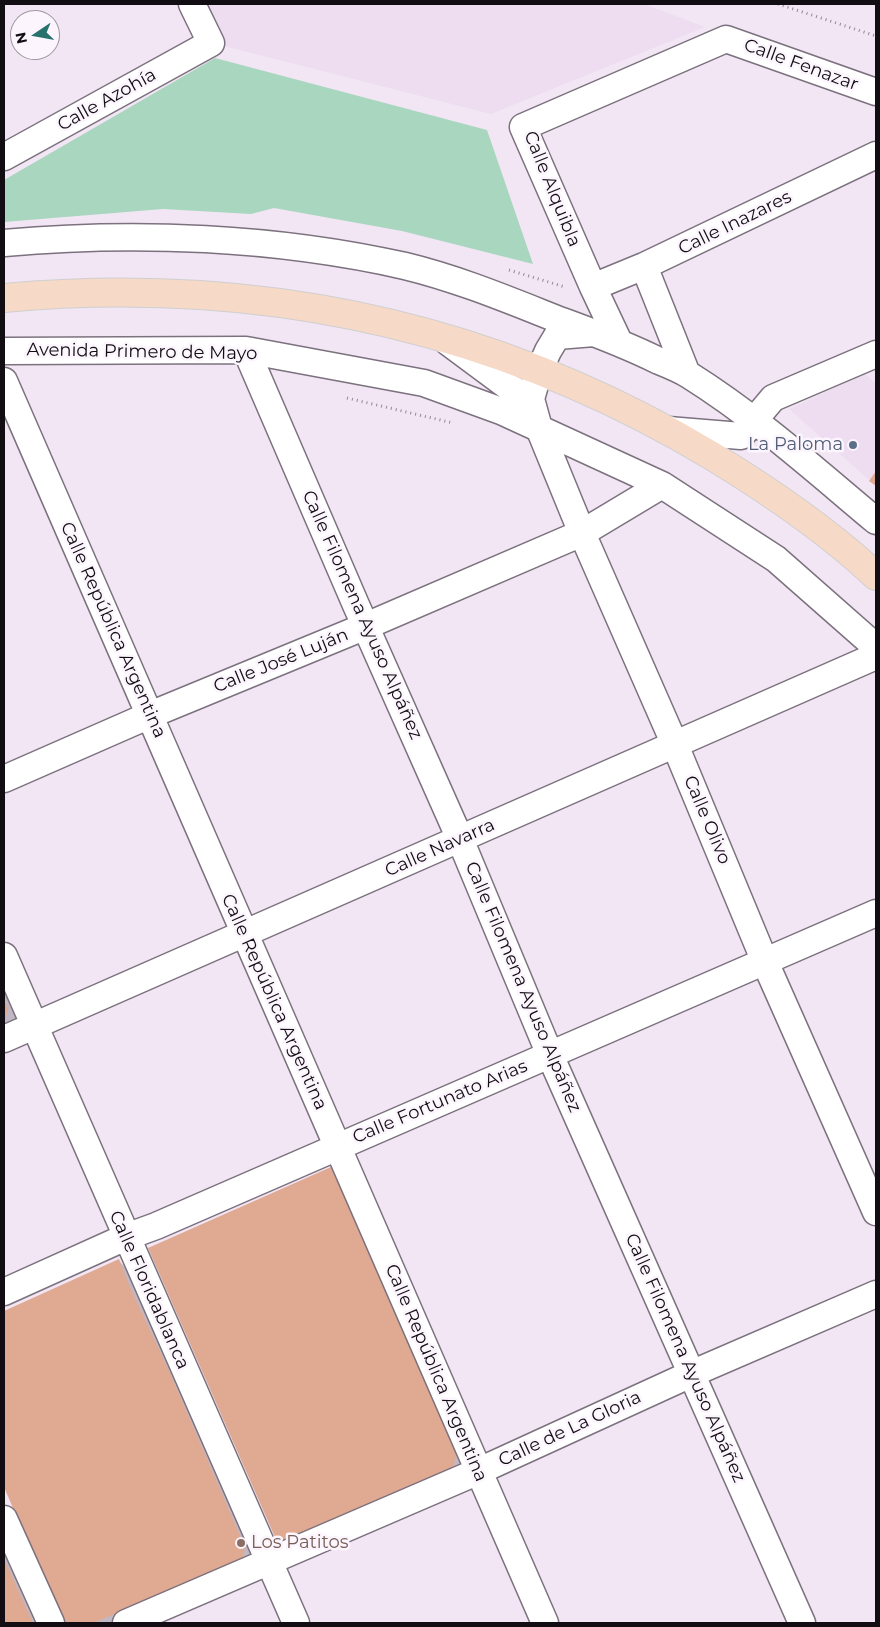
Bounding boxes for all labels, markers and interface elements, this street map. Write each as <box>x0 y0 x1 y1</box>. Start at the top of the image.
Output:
north arrow <box>10 10 60 60</box>
text: N <box>11 31 31 45</box>
street label: Calle Fenazar <box>741 34 861 96</box>
street label: Calle Azohía <box>54 64 160 136</box>
street label: Calle Alquibla <box>519 128 585 250</box>
street label: Calle Inazares <box>675 186 795 260</box>
street label: Avenida Primero de Mayo <box>26 339 258 365</box>
place label: La Paloma <box>748 434 843 456</box>
marker: La Paloma <box>847 439 859 451</box>
street label: Calle Filomena Ayuso Alpáñez <box>297 487 427 743</box>
street label: Calle República Argentina <box>55 519 171 741</box>
street label: Calle José Luján <box>210 624 352 698</box>
street label: Calle Olivo <box>679 772 735 868</box>
street label: Calle Navarra <box>382 814 498 882</box>
street label: Calle Filomena Ayuso Alpáñez <box>460 858 586 1116</box>
street label: Calle República Argentina <box>216 891 332 1113</box>
street label: Calle Fortunato Arias <box>349 1055 531 1149</box>
street label: Calle Floridablanca <box>104 1207 194 1373</box>
street label: Calle Filomena Ayuso Alpáñez <box>620 1230 750 1486</box>
street label: Calle República Argentina <box>380 1261 492 1485</box>
street label: Calle de La Gloria <box>495 1386 645 1472</box>
place label: Los Patitos <box>251 1532 349 1554</box>
marker: Los Patitos <box>235 1537 247 1549</box>

